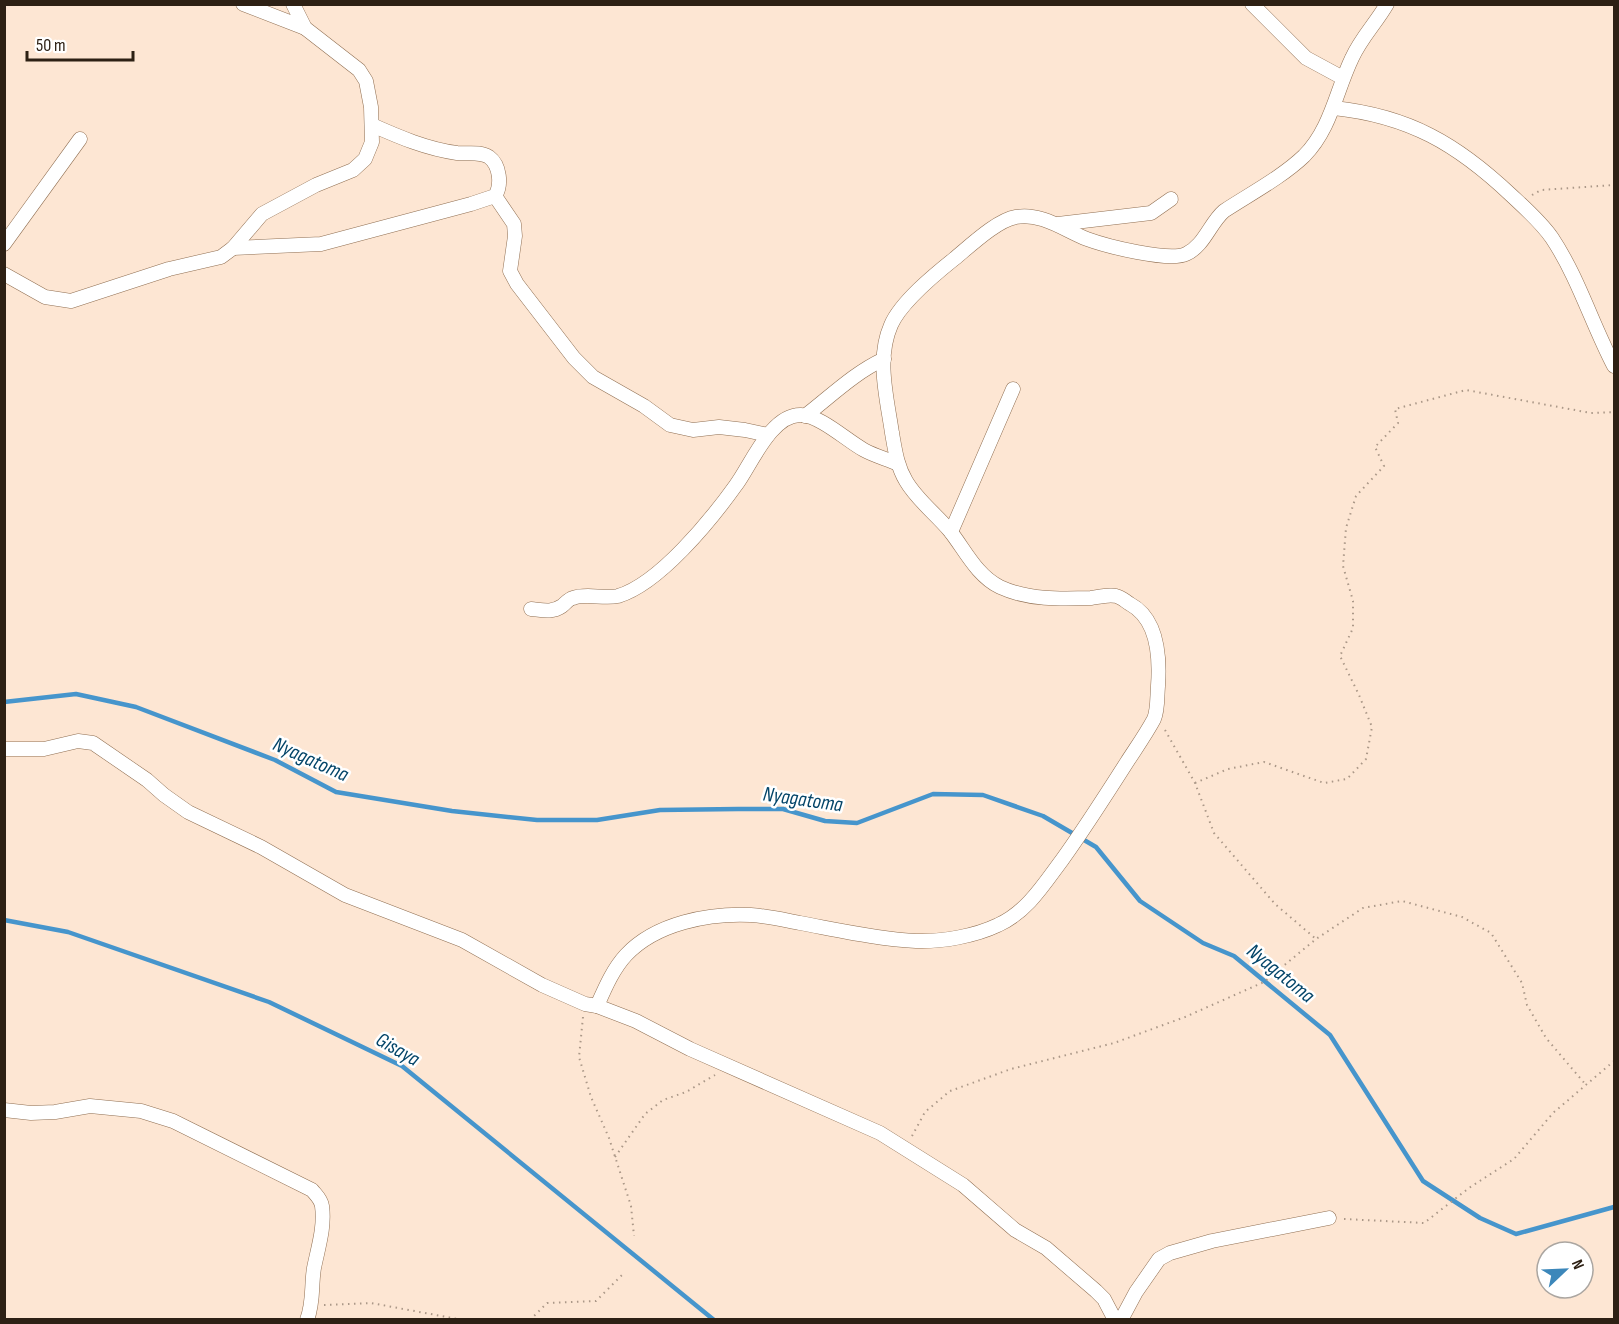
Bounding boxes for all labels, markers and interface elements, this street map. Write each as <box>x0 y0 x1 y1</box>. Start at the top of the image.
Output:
scale bar <box>27 24 134 62</box>
text: 50 m <box>36 35 66 56</box>
water label: Nyagatoma <box>269 732 353 787</box>
water label: Nyagatoma <box>762 782 845 818</box>
water label: Nyagatoma <box>1242 938 1320 1009</box>
water label: Gisaya <box>371 1027 424 1072</box>
north arrow <box>1535 1240 1595 1300</box>
text: N <box>1567 1257 1588 1272</box>

